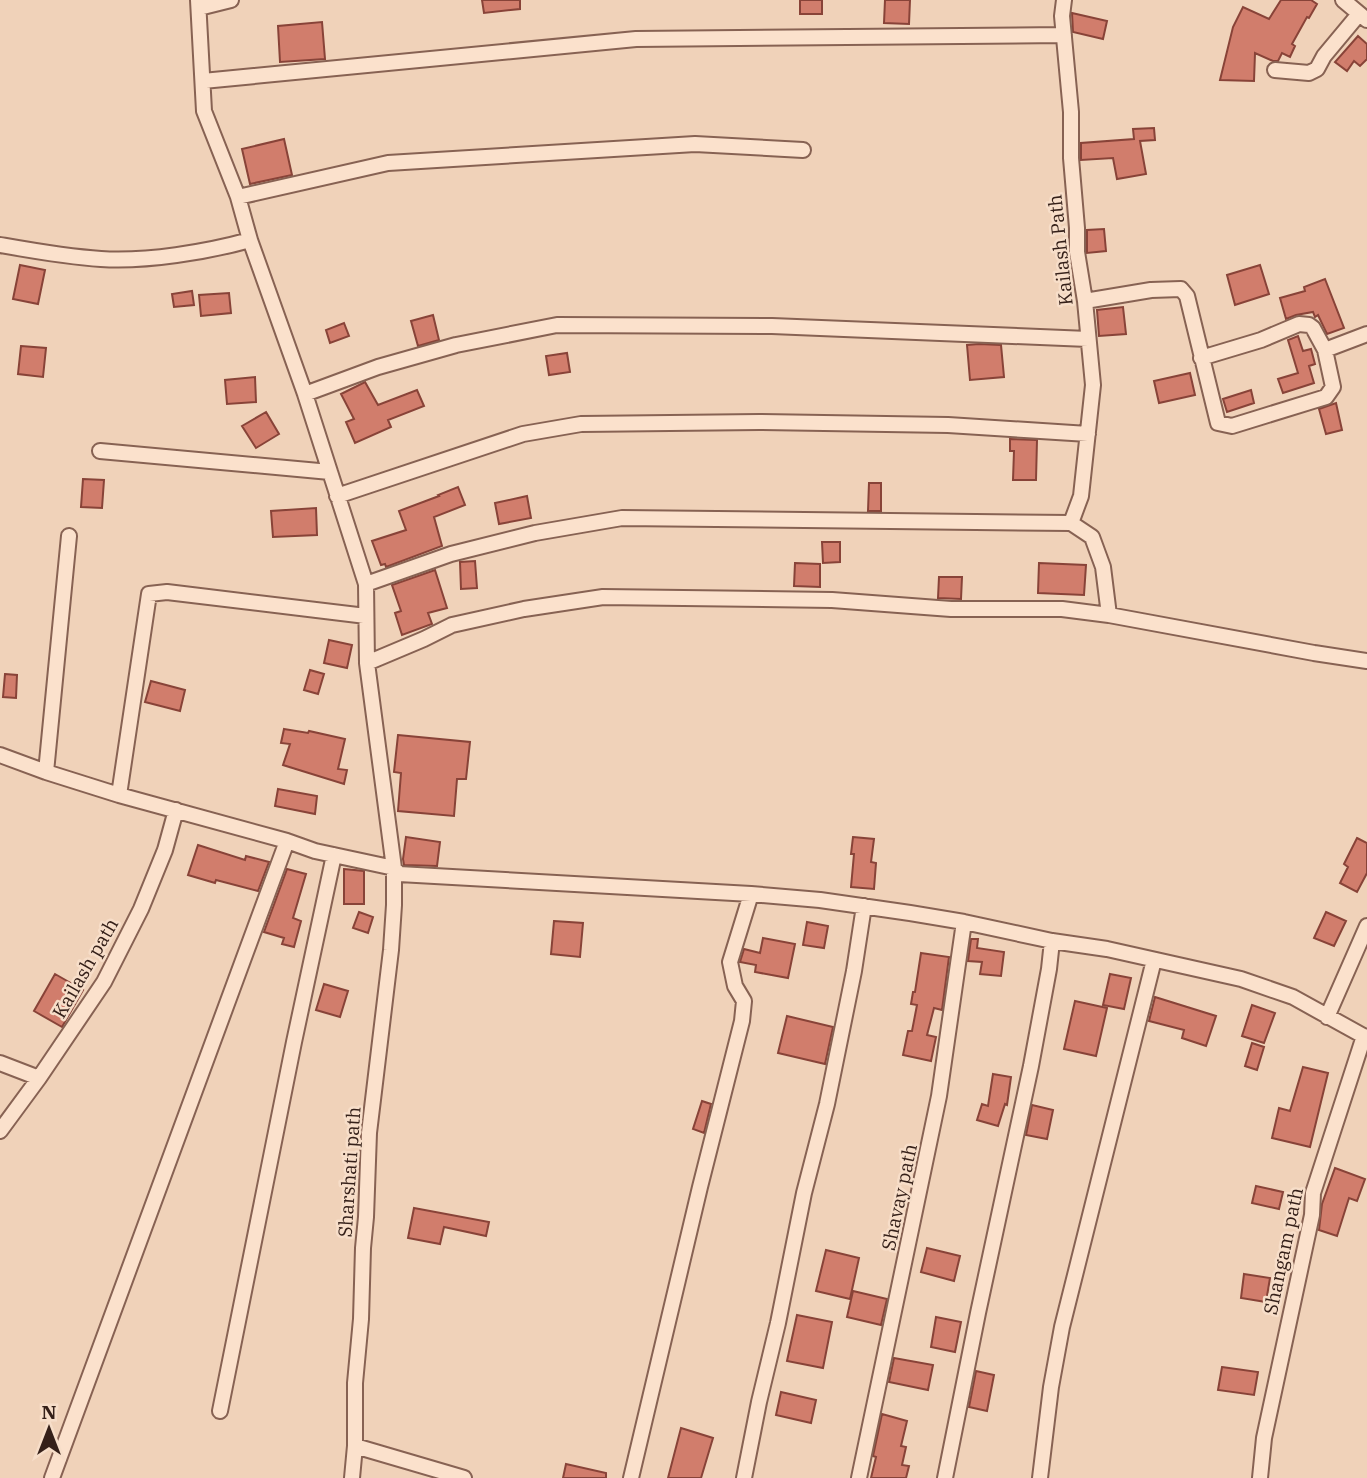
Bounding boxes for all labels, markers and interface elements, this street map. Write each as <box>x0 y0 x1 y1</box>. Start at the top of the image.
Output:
street label: Kailash Path <box>1042 193 1078 307</box>
street label: Kailash path <box>47 914 123 1022</box>
street label: Sharshati path <box>332 1106 366 1238</box>
street label: Shavay path <box>876 1141 922 1253</box>
street label: Shangam path <box>1258 1185 1308 1317</box>
north arrow <box>14 1394 84 1464</box>
text: N <box>41 1400 57 1424</box>

